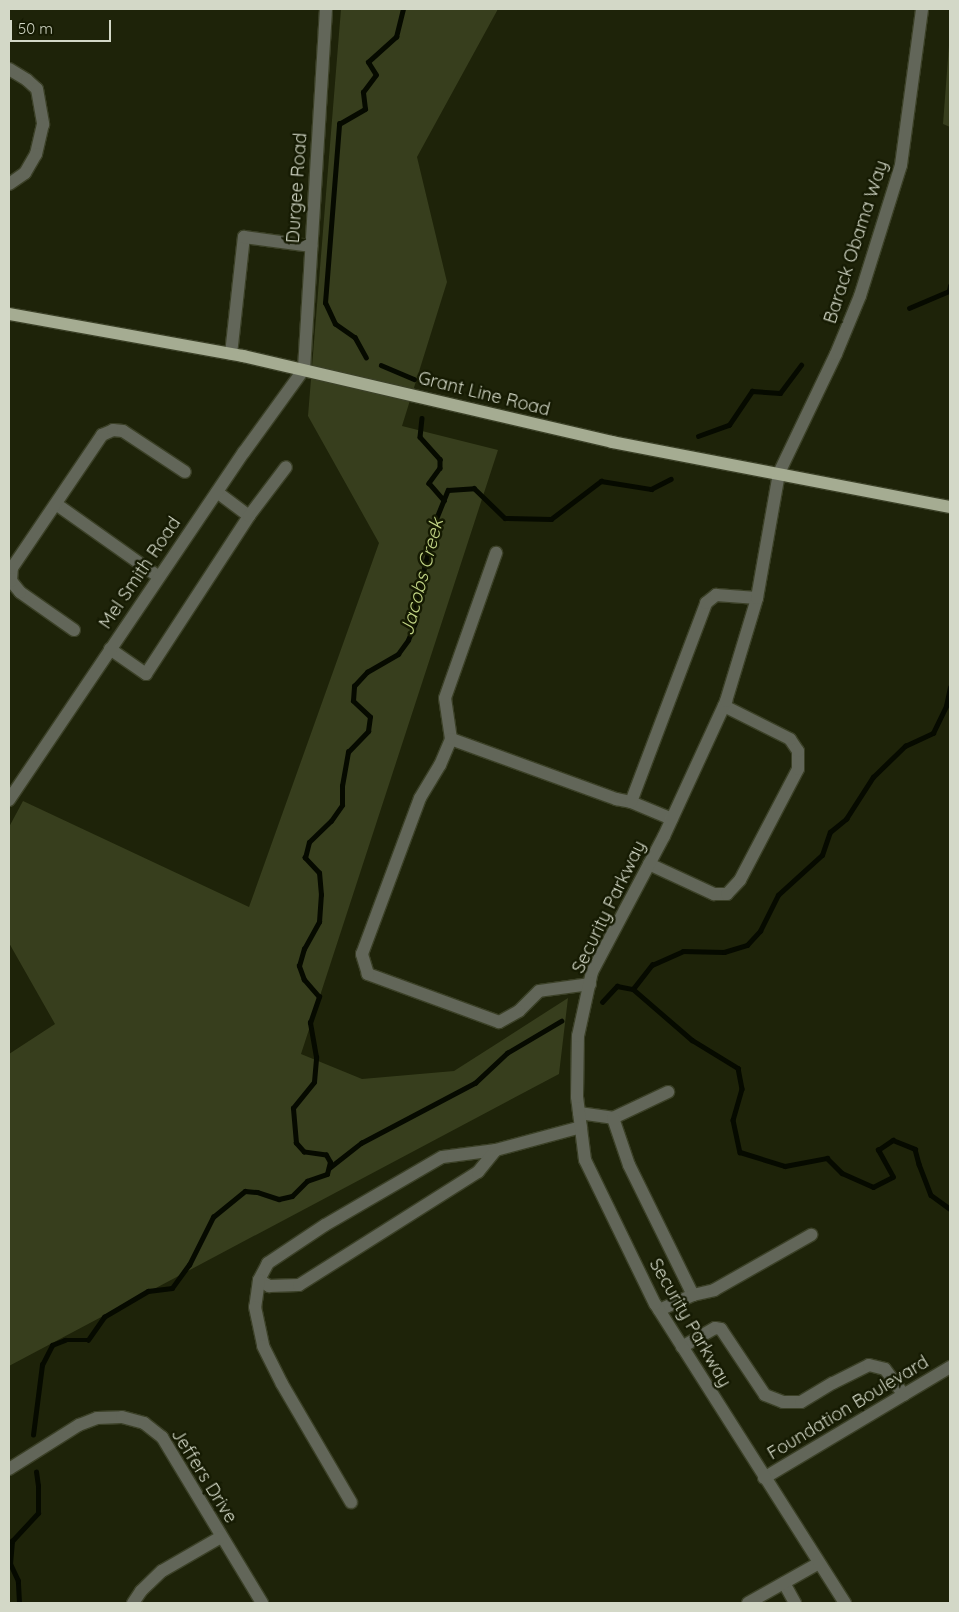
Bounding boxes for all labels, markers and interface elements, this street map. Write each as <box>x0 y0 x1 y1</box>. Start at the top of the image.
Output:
scale bar <box>12 10 114 42</box>
text: 50 m <box>18 19 53 38</box>
street label: Durgee Road <box>282 132 312 244</box>
street label: Barack Obama Way <box>819 158 893 326</box>
street label: Grant Line Road <box>416 367 552 421</box>
street label: Mel Smith Road <box>95 513 185 633</box>
water label: Jacobs Creek <box>395 516 449 638</box>
street label: Security Parkway <box>568 837 650 977</box>
street label: Security Parkway <box>644 1255 736 1391</box>
street label: Foundation Boulevard <box>764 1351 932 1465</box>
street label: Jeffers Drive <box>166 1425 242 1527</box>

